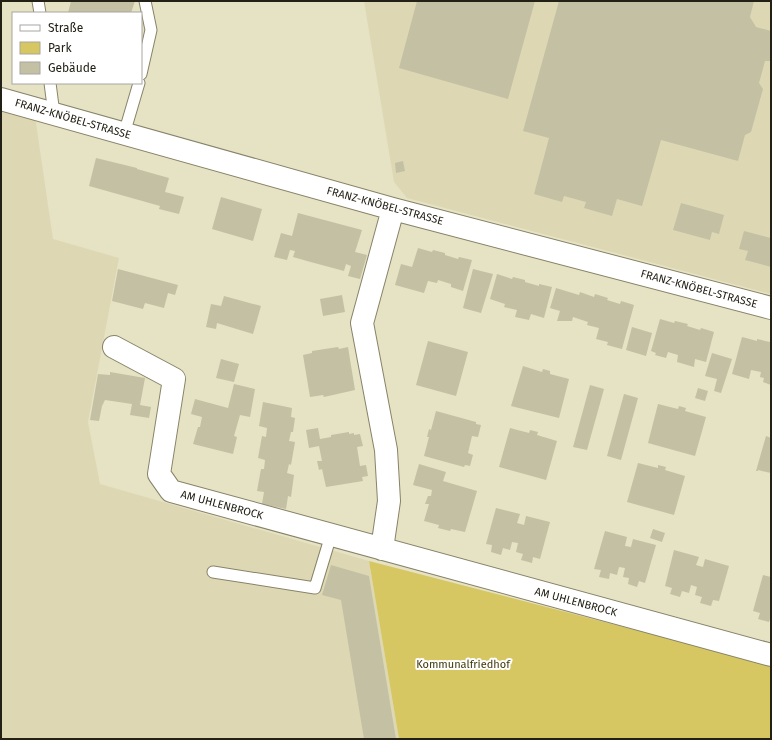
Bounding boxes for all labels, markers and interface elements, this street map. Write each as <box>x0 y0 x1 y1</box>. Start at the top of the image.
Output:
legend <box>12 12 142 84</box>
text: Straße <box>48 21 83 35</box>
text: Park <box>48 41 72 55</box>
text: Gebäude <box>48 61 96 75</box>
street label: FRANZ-KNÖBEL-STRASSE <box>13 95 133 142</box>
street label: FRANZ-KNÖBEL-STRASSE <box>325 183 445 228</box>
street label: FRANZ-KNÖBEL-STRASSE <box>639 266 759 311</box>
street label: AM UHLENBROCK <box>179 488 265 522</box>
street label: AM UHLENBROCK <box>533 585 619 619</box>
park label: Kommunalfriedhof <box>416 658 511 671</box>

